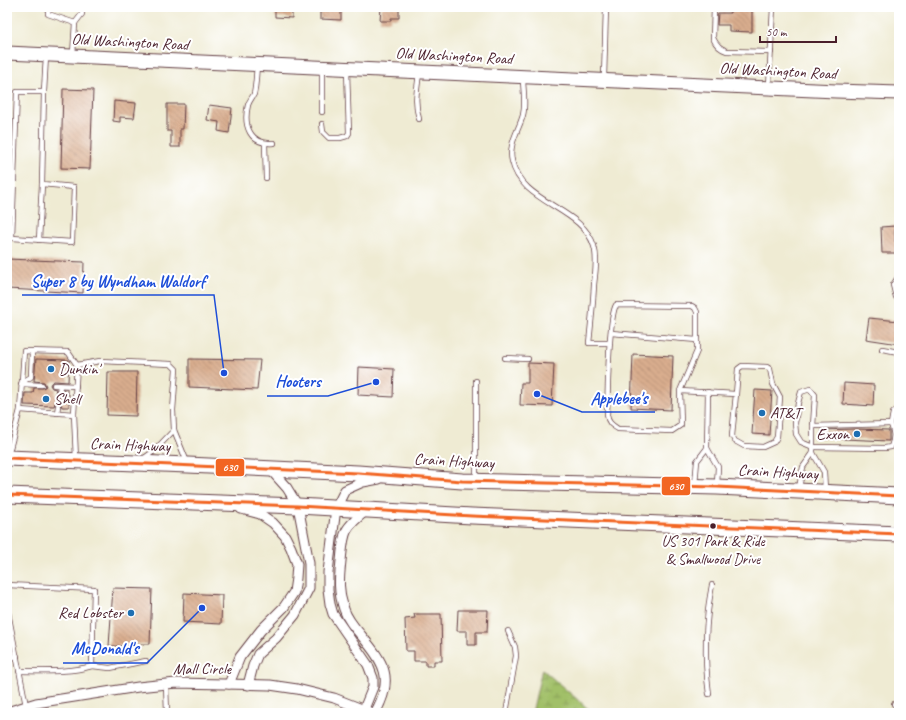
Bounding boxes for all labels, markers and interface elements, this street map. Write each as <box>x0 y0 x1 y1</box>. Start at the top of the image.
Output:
scale bar <box>760 18 836 44</box>
text: 50 m <box>766 24 788 40</box>
street label: Old Washington Road <box>71 29 192 55</box>
street label: Old Washington Road <box>395 43 516 69</box>
street label: Old Washington Road <box>719 58 840 84</box>
callout: Super 8 by Wyndham Waldorf <box>22 266 214 295</box>
text: Super 8 by Wyndham Waldorf <box>31 271 209 292</box>
place label: Dunkin' <box>59 359 102 379</box>
marker: Dunkin' <box>46 364 56 374</box>
callout: Hooters <box>267 367 328 396</box>
text: Hooters <box>275 371 323 392</box>
callout: Applebee's <box>582 383 655 412</box>
text: Applebee's <box>590 388 650 409</box>
place label: Shell <box>54 389 83 409</box>
marker: Shell <box>41 394 51 404</box>
place label: AT&T <box>770 403 805 423</box>
marker: AT&T <box>757 408 767 418</box>
place label: Exxon <box>817 424 850 444</box>
marker: Exxon <box>852 429 862 439</box>
street label: Crain Highway <box>90 434 172 456</box>
street label: Crain Highway <box>413 449 496 473</box>
line badge: 630 <box>215 458 245 477</box>
text: 630 <box>222 460 239 474</box>
street label: Crain Highway <box>737 460 820 484</box>
line badge: 630 <box>661 476 691 496</box>
text: 630 <box>668 479 685 493</box>
marker: US 301 Park & Ride & Smallwood Drive <box>708 521 718 531</box>
place label: US 301 Park & Ride & Smallwood Drive <box>661 532 766 569</box>
place label: Red Lobster <box>58 603 124 623</box>
marker: Red Lobster <box>126 608 136 618</box>
callout: McDonald's <box>63 634 147 663</box>
text: McDonald's <box>71 638 141 659</box>
street label: Mall Circle <box>173 659 233 679</box>

